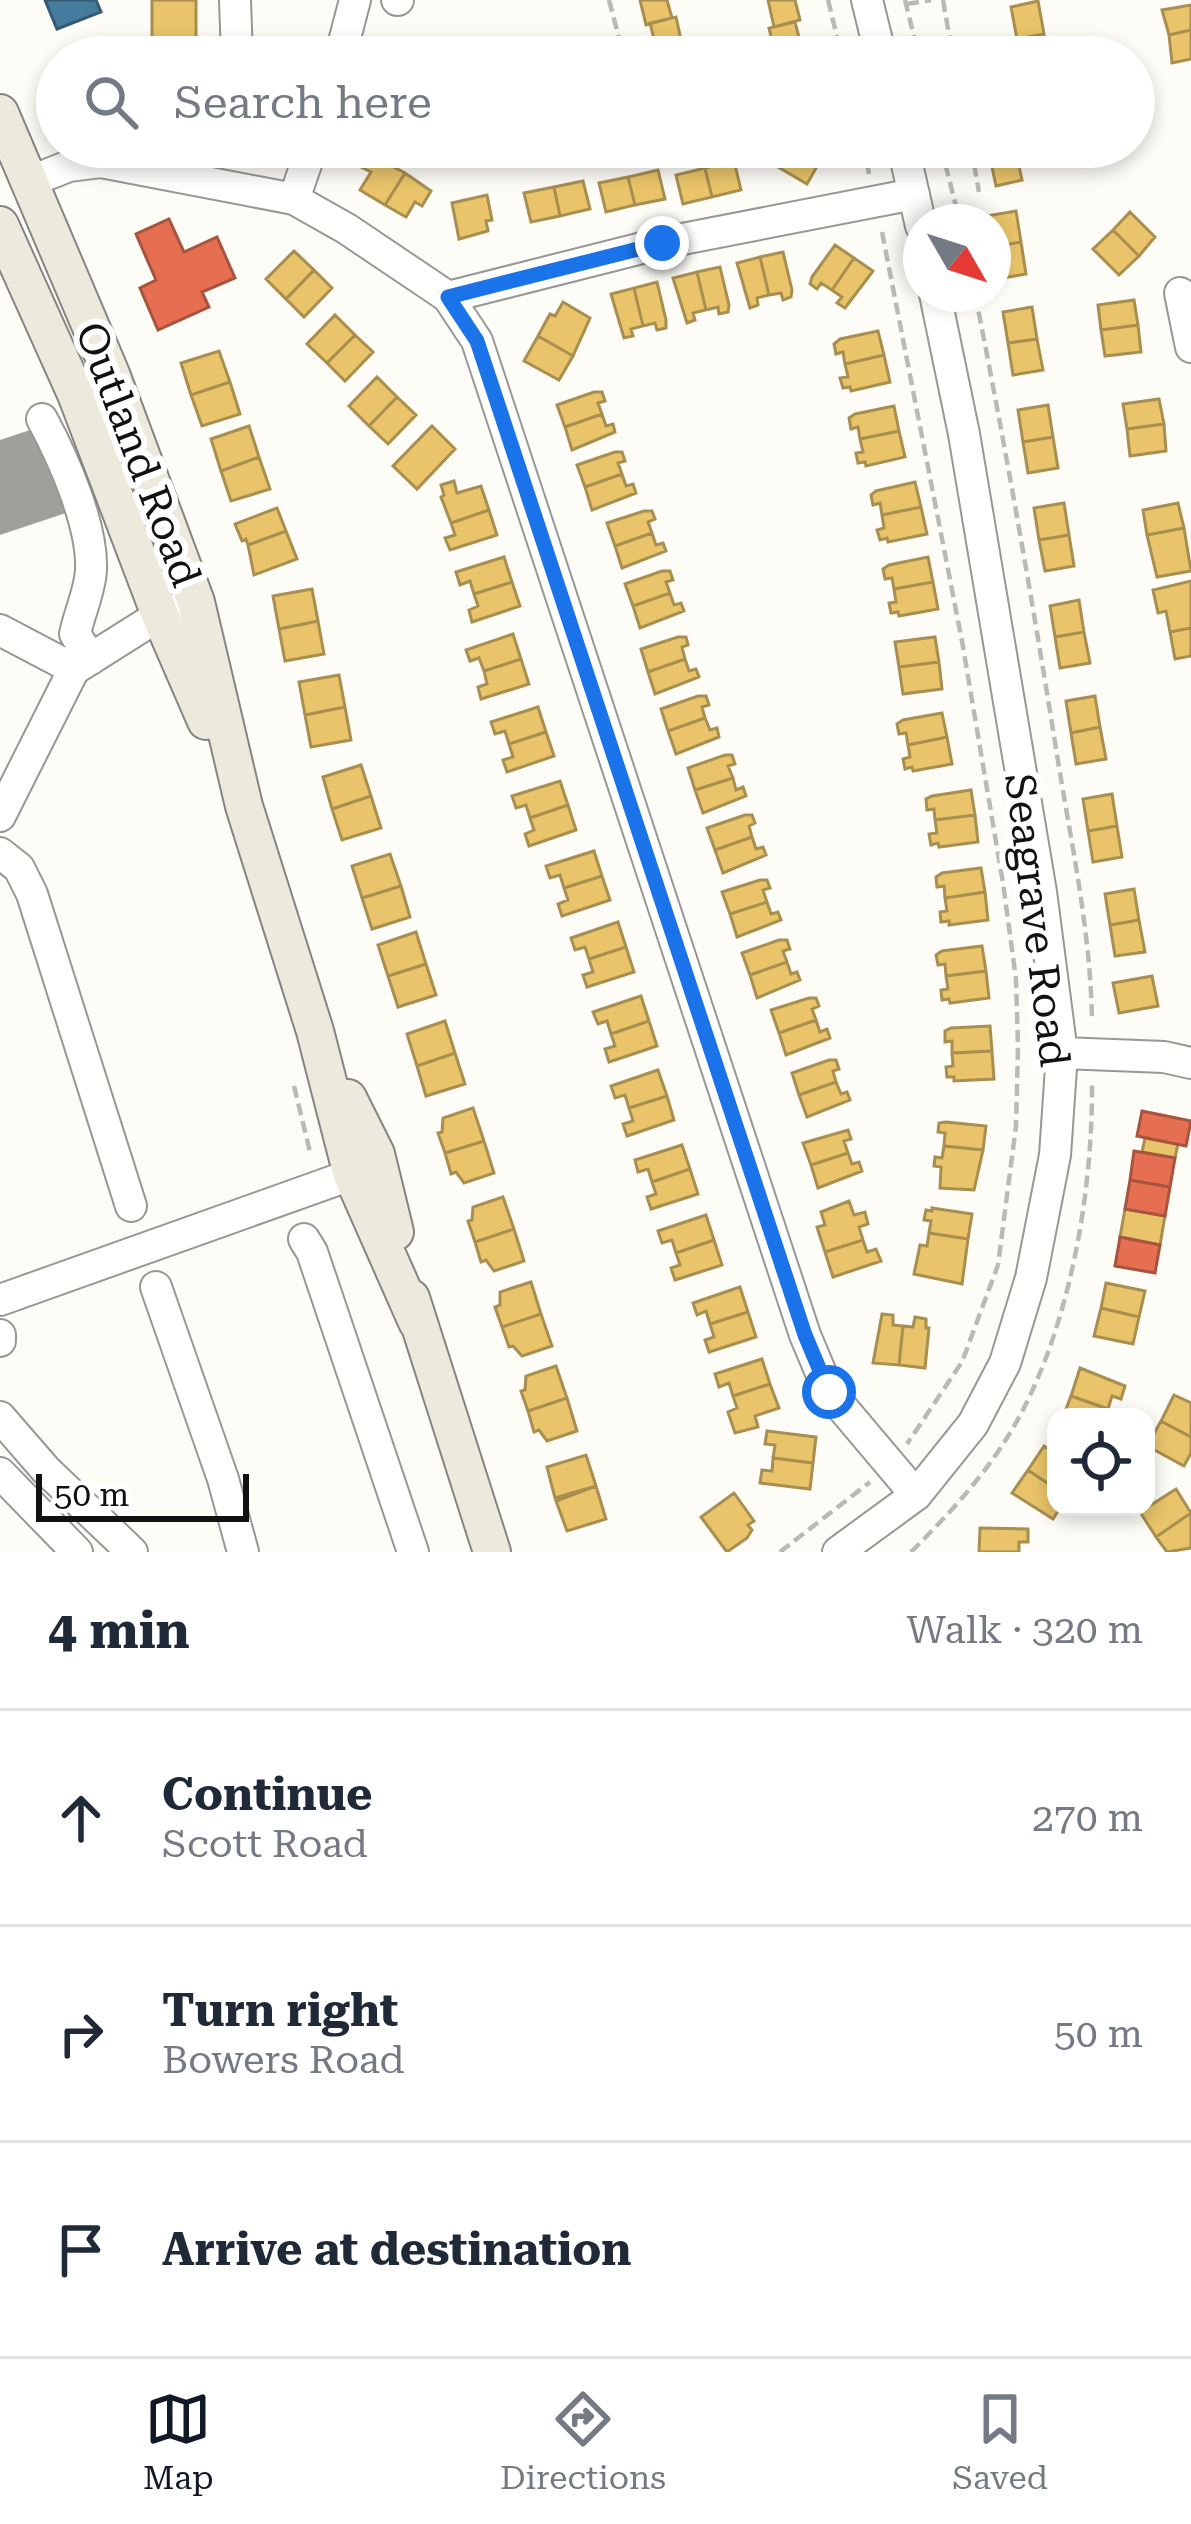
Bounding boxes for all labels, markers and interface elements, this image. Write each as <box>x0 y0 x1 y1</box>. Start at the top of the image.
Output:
search box <box>36 36 1155 168</box>
icon: search <box>78 69 144 135</box>
text: Search here <box>174 76 432 129</box>
north arrow <box>903 204 1011 312</box>
route end <box>635 216 689 270</box>
street label: Outland Road <box>66 315 211 593</box>
street label: Seagrave Road <box>995 771 1080 1070</box>
route start <box>802 1365 856 1419</box>
map controls <box>1047 1408 1155 1516</box>
button: locate <box>1047 1408 1155 1516</box>
scale bar <box>36 1468 249 1521</box>
text: 50 m <box>54 1475 129 1514</box>
text: 4 min <box>48 1601 190 1660</box>
text: Walk · 320 m <box>907 1607 1143 1653</box>
text: Continue <box>162 1768 373 1821</box>
icon: ahead <box>48 1785 114 1851</box>
text: 270 m <box>1032 1795 1143 1841</box>
text: Scott Road <box>162 1821 368 1867</box>
text: Turn right <box>162 1984 398 2037</box>
icon: right <box>48 2001 114 2067</box>
text: 50 m <box>1054 2011 1143 2057</box>
text: Bowers Road <box>162 2037 405 2083</box>
icon: arrive <box>48 2217 114 2283</box>
text: Arrive at destination <box>162 2223 631 2276</box>
tab: Map <box>143 2386 214 2497</box>
tab: Directions <box>500 2386 666 2497</box>
tab: Saved <box>952 2386 1048 2497</box>

